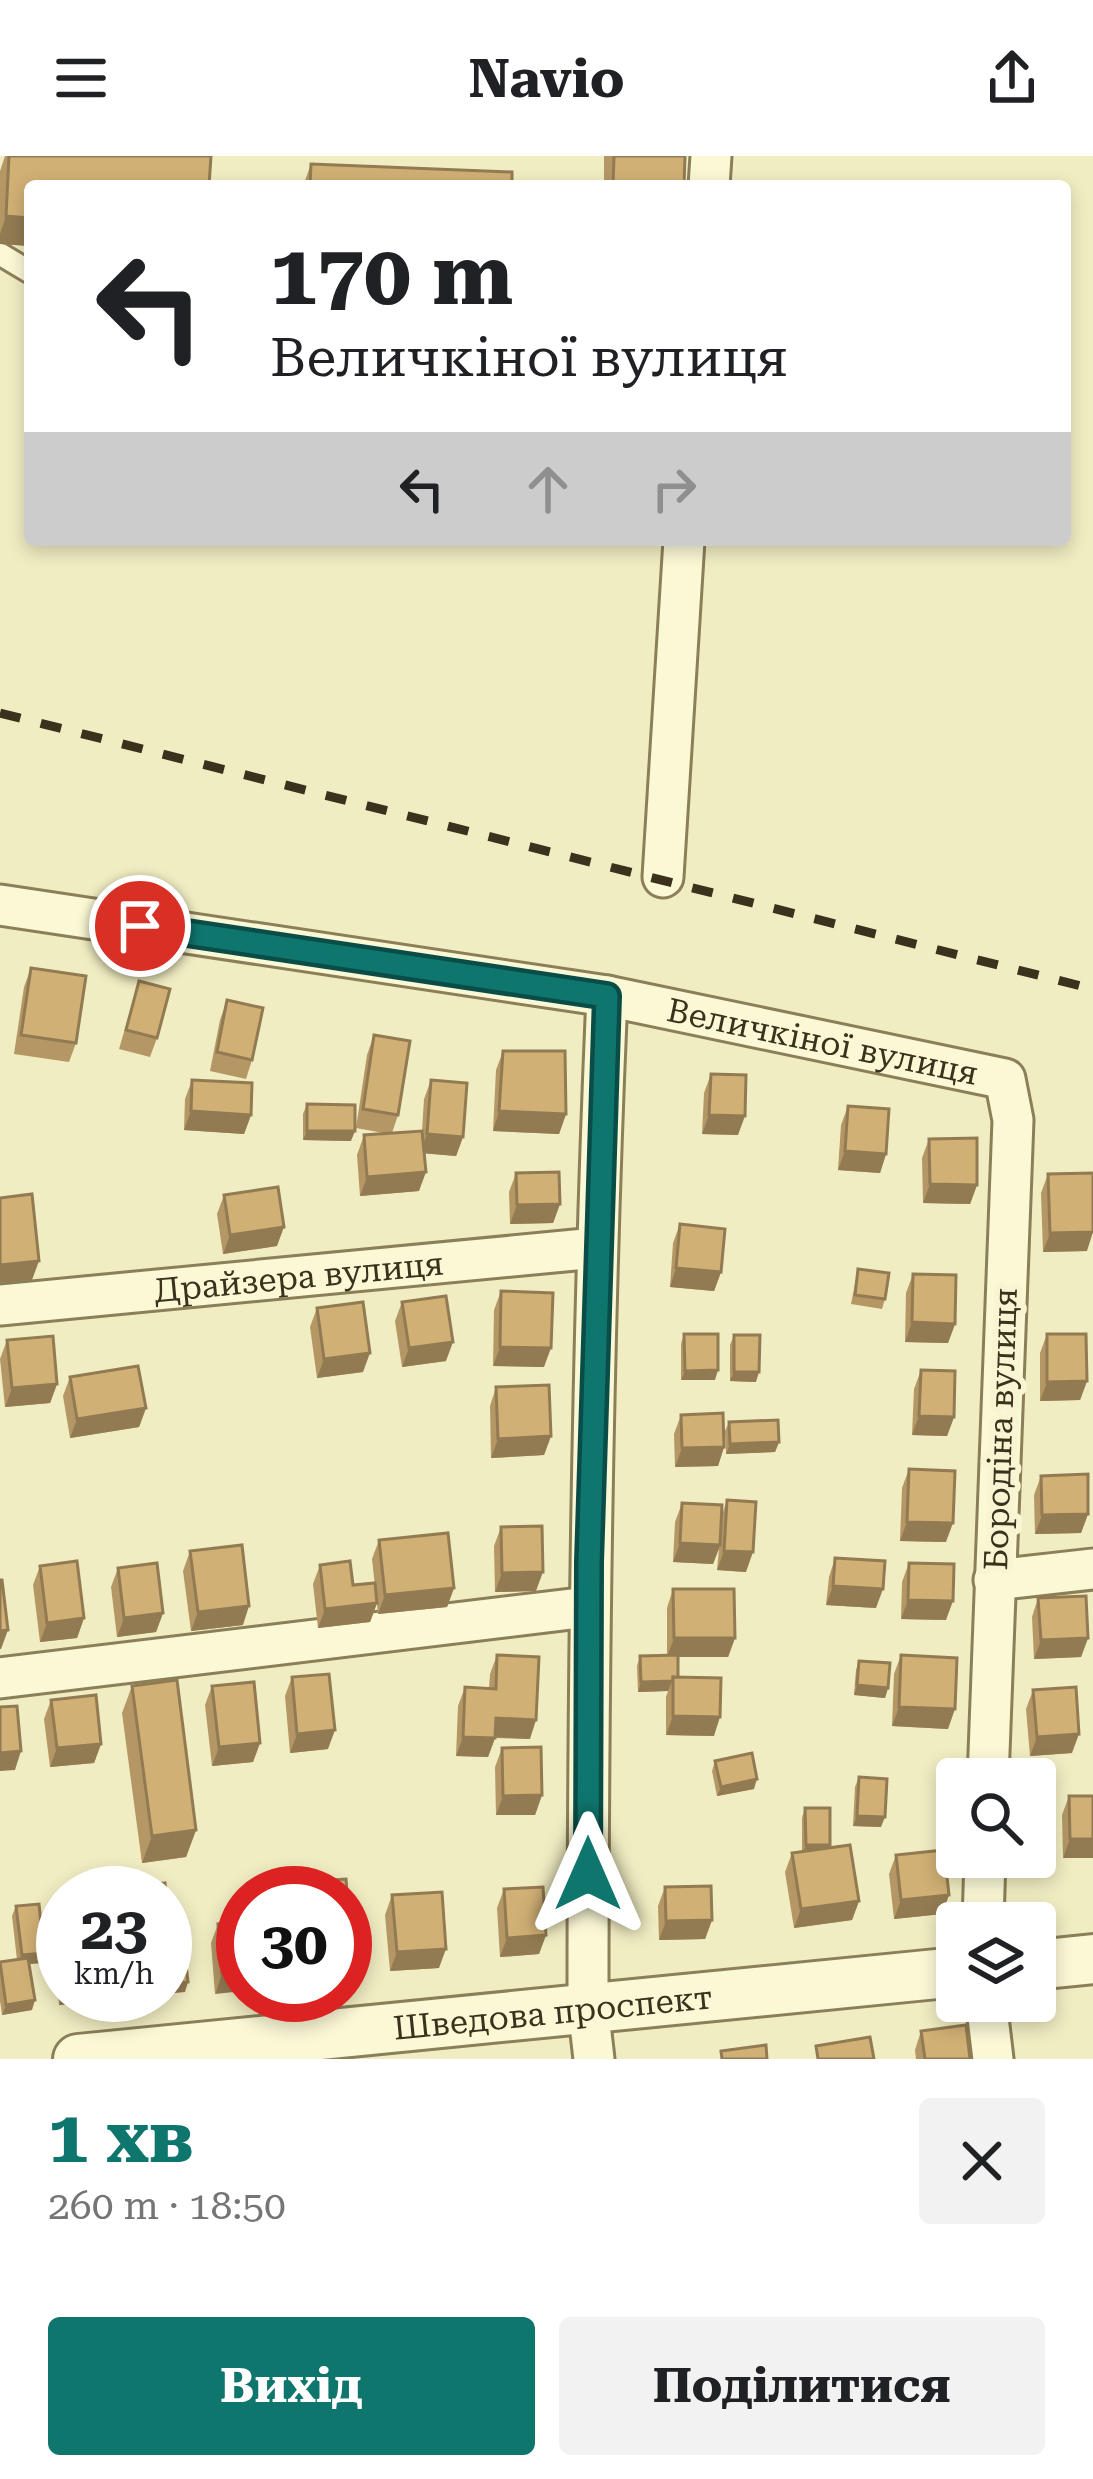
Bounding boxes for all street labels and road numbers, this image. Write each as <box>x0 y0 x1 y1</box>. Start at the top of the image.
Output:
street label: Величкіної вулиця <box>664 990 981 1093</box>
street label: Драйзера вулиця <box>152 1244 445 1310</box>
street label: Бородіна вулиця <box>976 1287 1025 1571</box>
street label: Шведова проспект <box>391 1977 714 2048</box>

